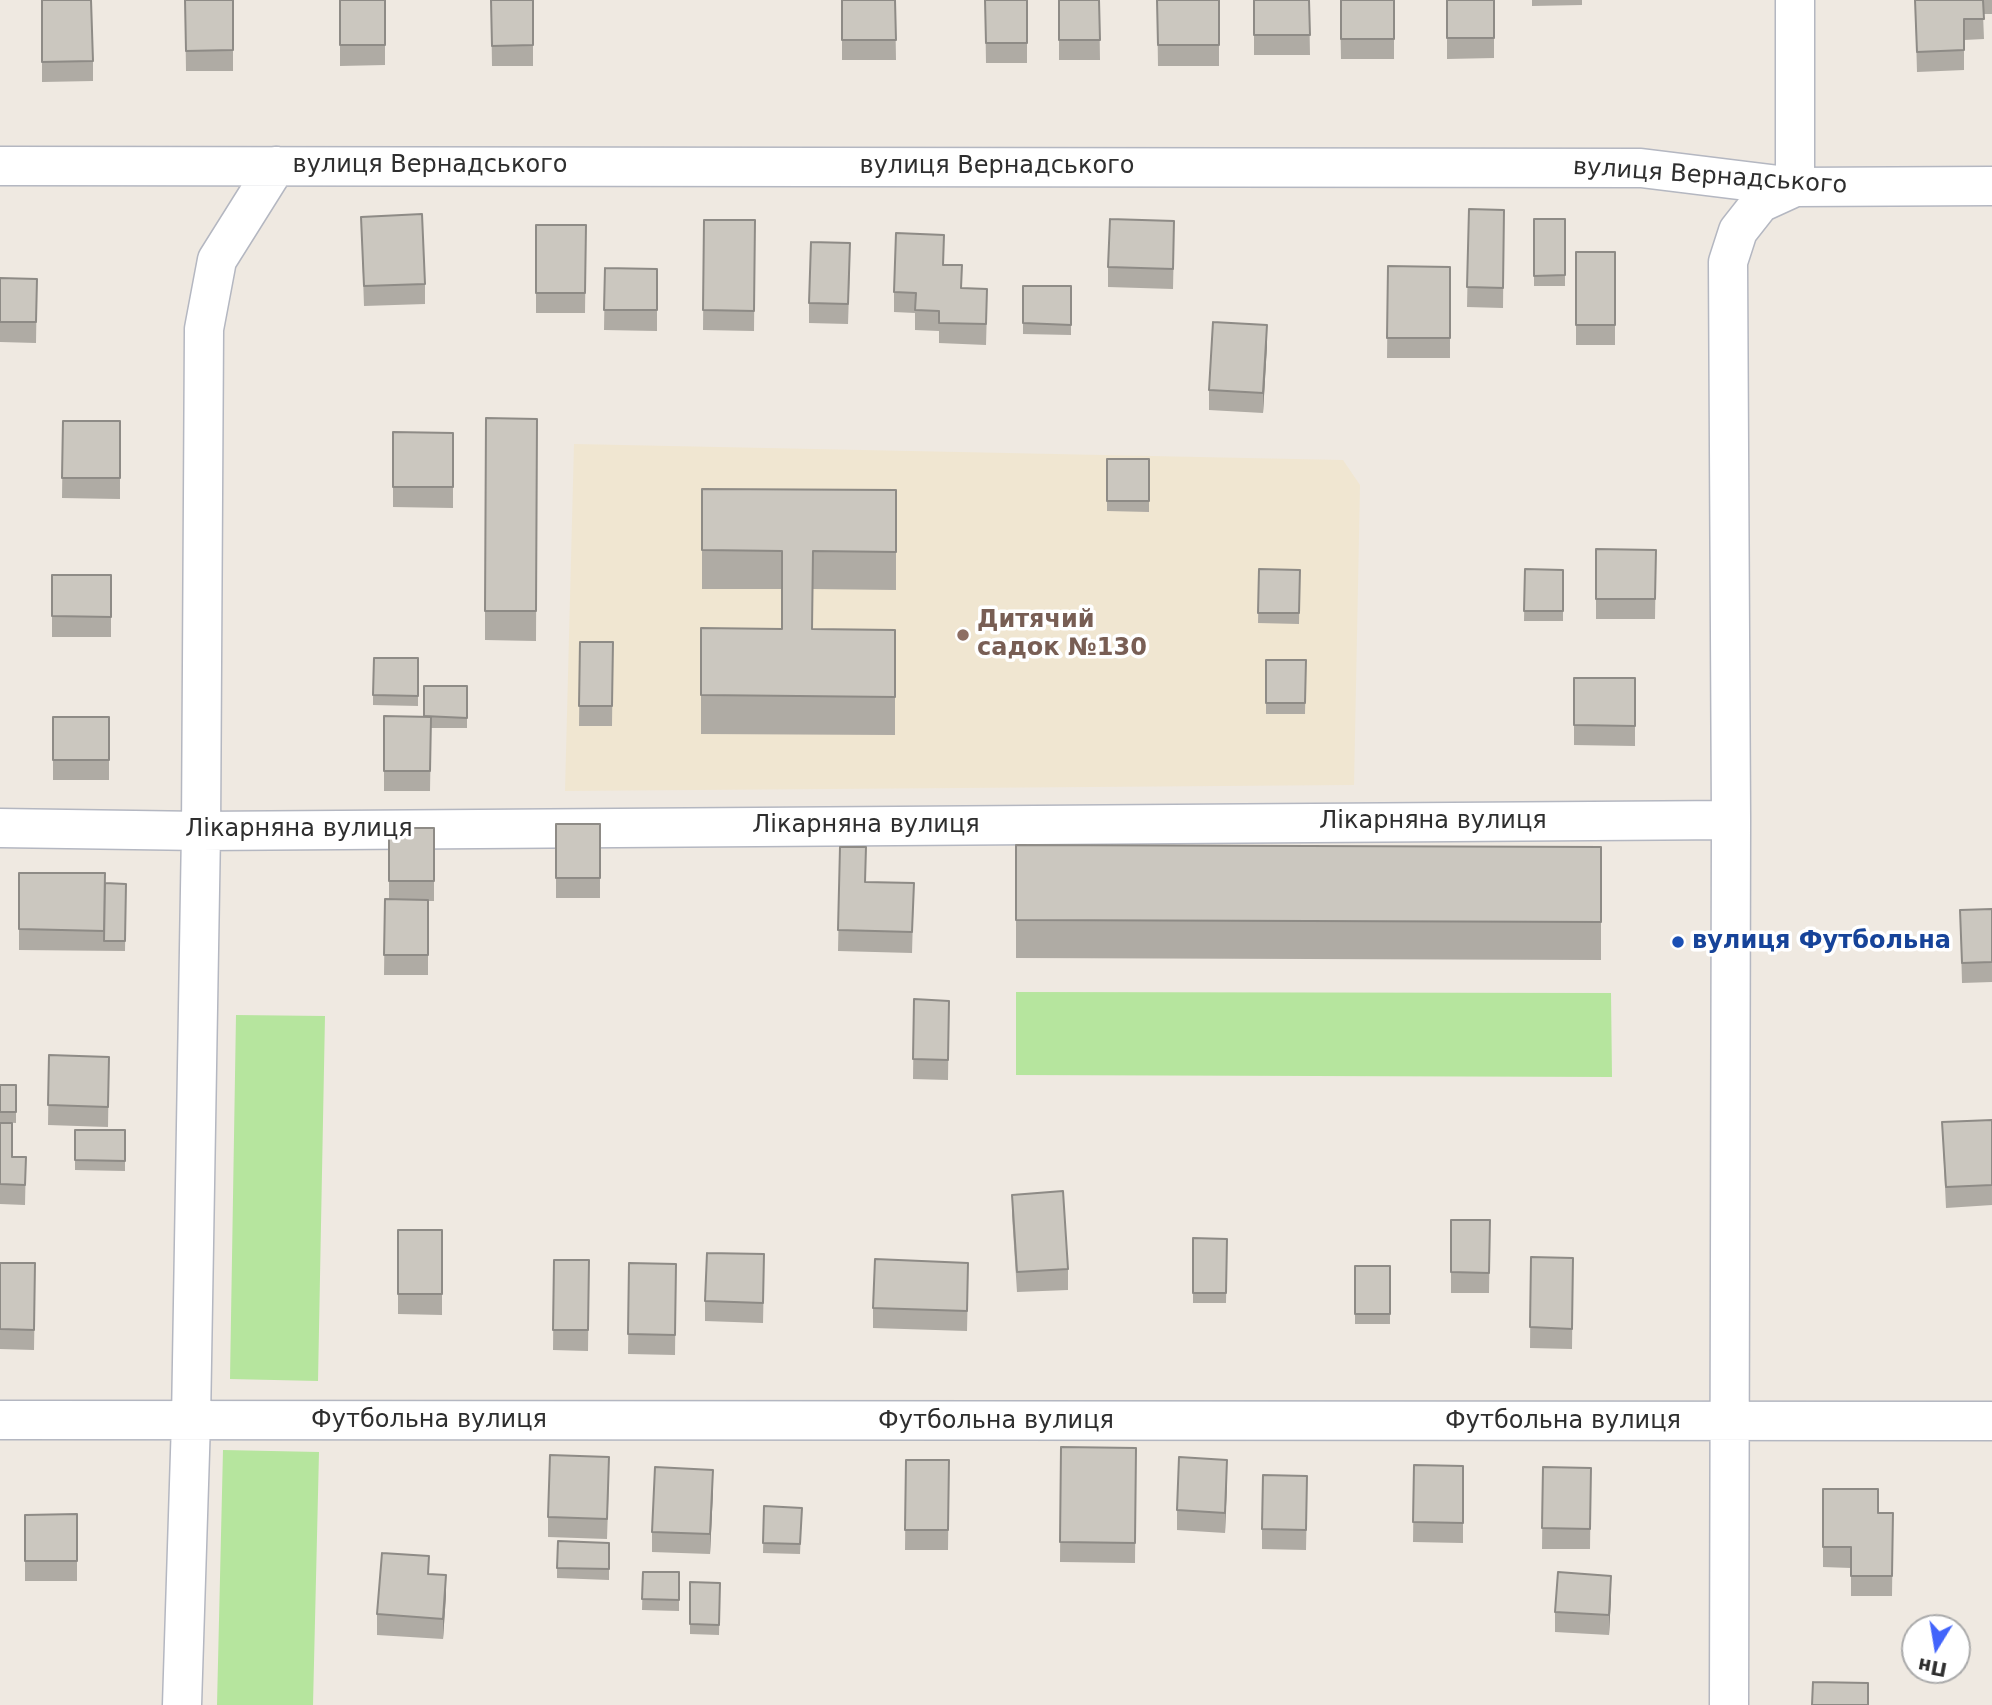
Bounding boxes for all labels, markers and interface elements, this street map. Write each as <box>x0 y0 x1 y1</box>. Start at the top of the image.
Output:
street label: вулиця Вернадського <box>293 152 567 180</box>
street label: вулиця Вернадського <box>860 153 1134 181</box>
street label: вулиця Вернадського <box>1572 153 1848 201</box>
place label: Дитячий садок №130 <box>977 607 1147 663</box>
marker: Дитячий садок №130 <box>955 627 971 643</box>
street label: Лікарняна вулиця <box>1319 808 1547 836</box>
street label: Лікарняна вулиця <box>752 812 980 840</box>
street label: Лікарняна вулиця <box>185 816 413 844</box>
place label: вулиця Футбольна <box>1692 928 1951 956</box>
marker: вулиця Футбольна <box>1670 934 1686 950</box>
street label: Футбольна вулиця <box>311 1407 547 1435</box>
street label: Футбольна вулиця <box>878 1408 1114 1436</box>
street label: Футбольна вулиця <box>1445 1408 1681 1436</box>
north arrow <box>1901 1614 1971 1684</box>
text: Пн <box>1916 1654 1949 1681</box>

